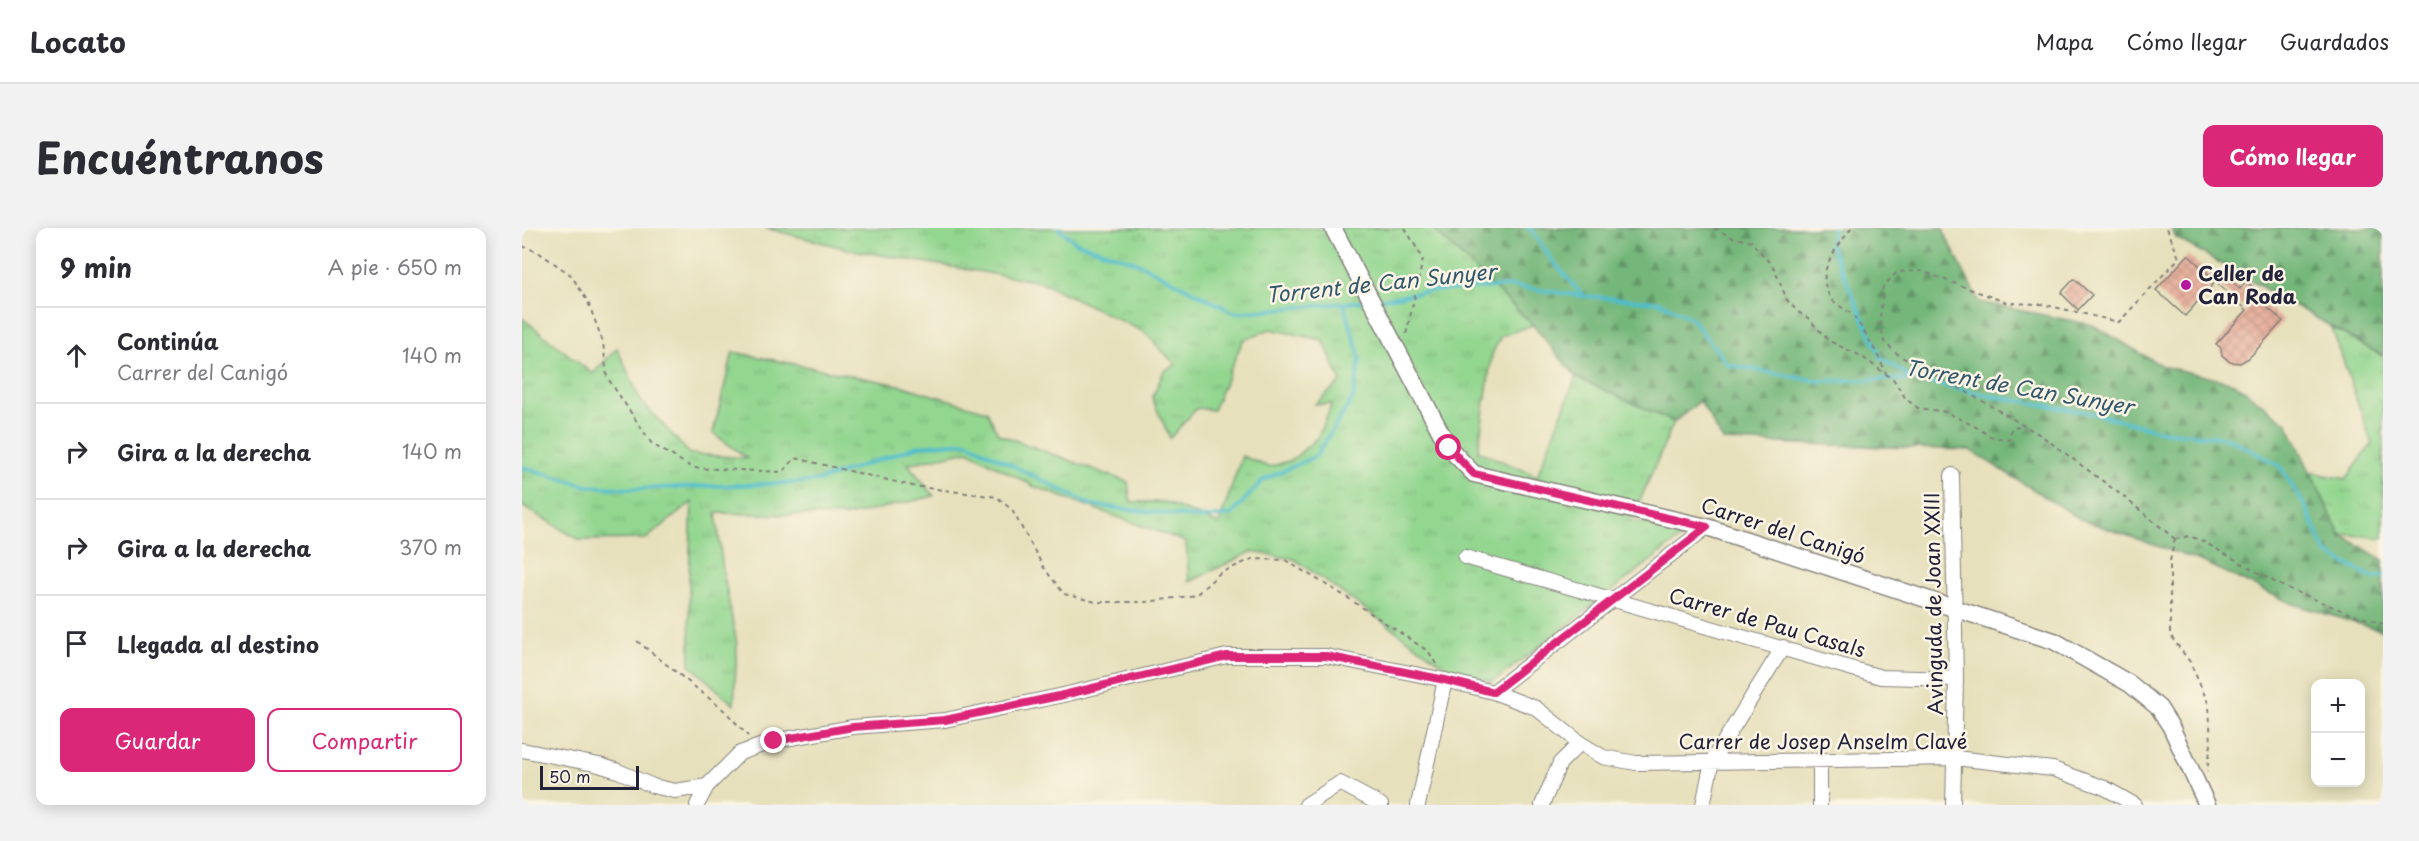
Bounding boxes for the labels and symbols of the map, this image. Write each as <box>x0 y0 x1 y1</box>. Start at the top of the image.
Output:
water label: Torrent de Can Sunyer <box>1264 254 1501 310</box>
place label: Celler de Can Roda <box>2198 258 2297 311</box>
marker: Celler de Can Roda <box>2179 278 2193 292</box>
water label: Torrent de Can Sunyer <box>1903 350 2139 422</box>
route start <box>1435 434 1461 460</box>
street label: Carrer del Canigó <box>1697 489 1869 571</box>
street label: Avinguda de Joan XXIII <box>1916 492 1950 716</box>
street label: Carrer de Pau Casals <box>1665 580 1869 664</box>
street label: Carrer de Josep Anselm Clavé <box>1679 726 1967 756</box>
route end <box>760 727 786 753</box>
scale bar <box>540 763 639 790</box>

